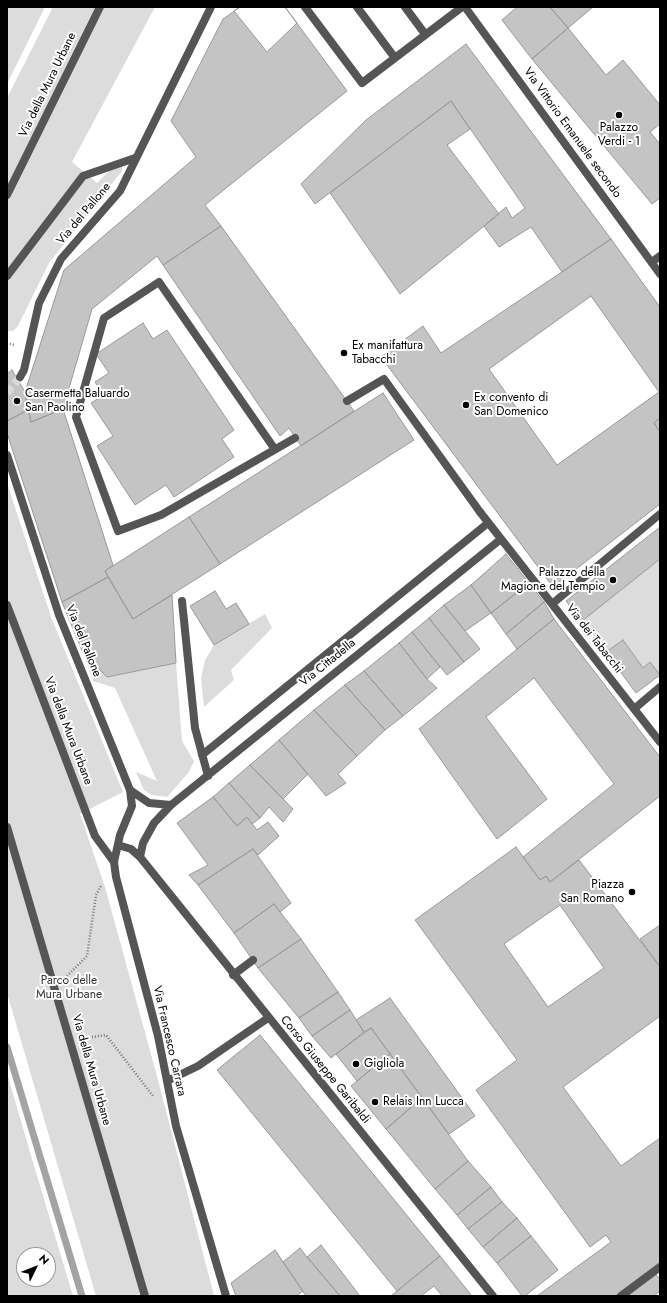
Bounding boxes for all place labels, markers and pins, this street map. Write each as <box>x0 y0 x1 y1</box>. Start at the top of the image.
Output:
marker: Palazzo Verdi - 1 <box>614 110 624 120</box>
place label: Palazzo Verdi - 1 <box>598 121 640 149</box>
place label: Ex manifattura Tabacchi <box>352 339 423 367</box>
marker: Ex manifattura Tabacchi <box>339 348 349 358</box>
place label: Casermetta Baluardo San Paolino <box>25 387 130 415</box>
place label: Ex convento di San Domenico <box>474 391 548 419</box>
marker: Casermetta Baluardo San Paolino <box>12 396 22 406</box>
marker: Ex convento di San Domenico <box>461 400 471 410</box>
place label: Palazzo della Magione del Tempio <box>501 566 605 594</box>
marker: Palazzo della Magione del Tempio <box>608 575 618 585</box>
place label: Piazza San Romano <box>560 878 624 906</box>
marker: Piazza San Romano <box>627 887 637 897</box>
place label: Gigliola <box>364 1057 404 1071</box>
marker: Gigliola <box>351 1059 361 1069</box>
place label: Relais Inn Lucca <box>383 1095 464 1109</box>
marker: Relais Inn Lucca <box>370 1097 380 1107</box>

